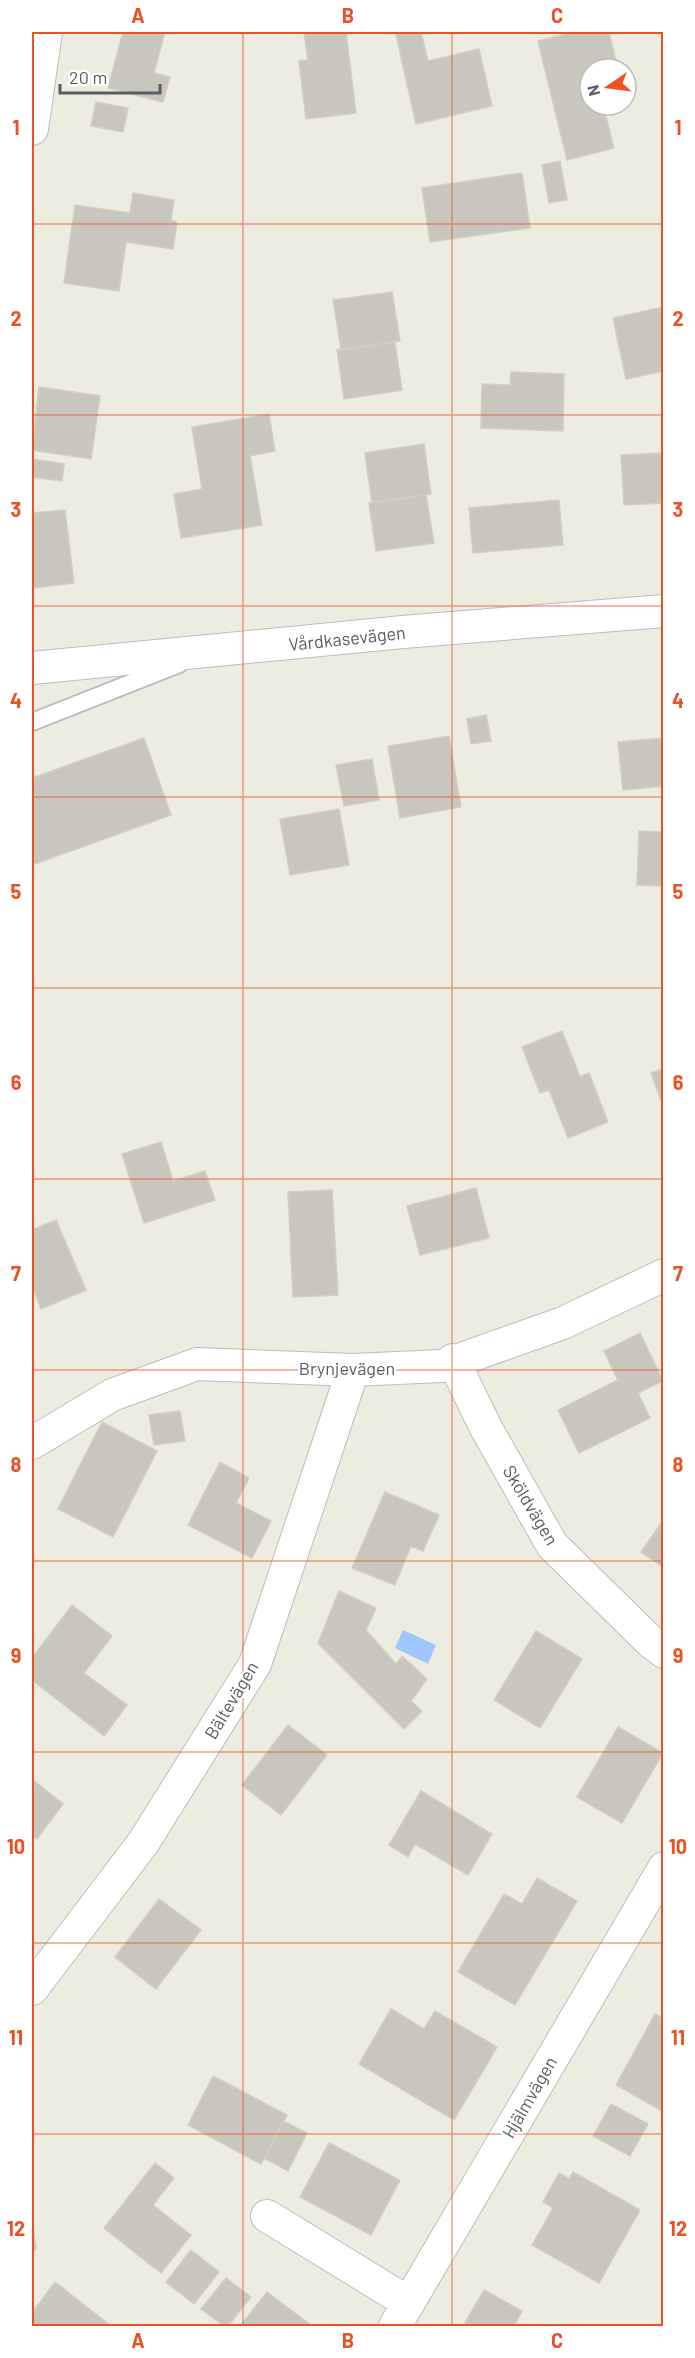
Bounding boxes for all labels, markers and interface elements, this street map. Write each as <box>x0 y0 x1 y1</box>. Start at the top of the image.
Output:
text: A <box>131 3 145 27</box>
text: B <box>342 3 354 27</box>
text: C <box>551 3 563 27</box>
scale bar <box>60 57 160 95</box>
north arrow <box>578 57 638 117</box>
text: 20 m <box>69 66 107 88</box>
text: N <box>582 83 603 98</box>
text: 1 <box>12 115 20 139</box>
text: 1 <box>674 115 682 139</box>
text: 2 <box>10 306 22 330</box>
text: 2 <box>672 306 684 330</box>
text: 3 <box>11 497 21 521</box>
text: 3 <box>673 497 683 521</box>
street label: Vårdkasevägen <box>287 621 407 655</box>
text: 4 <box>10 688 22 712</box>
text: 4 <box>672 688 684 712</box>
text: 5 <box>11 879 22 903</box>
text: 5 <box>673 879 684 903</box>
text: 6 <box>11 1070 22 1094</box>
text: 6 <box>673 1070 684 1094</box>
text: 7 <box>11 1261 21 1285</box>
text: 7 <box>673 1261 683 1285</box>
street label: Brynjevägen <box>299 1357 395 1379</box>
text: 8 <box>11 1452 22 1476</box>
text: 8 <box>673 1452 684 1476</box>
street label: Sköldvägen <box>499 1461 563 1549</box>
text: 9 <box>11 1643 21 1667</box>
text: 9 <box>673 1643 683 1667</box>
street label: Bältevägen <box>199 1657 263 1743</box>
text: 10 <box>7 1834 25 1858</box>
text: 10 <box>669 1834 687 1858</box>
text: 11 <box>9 2025 23 2049</box>
text: 11 <box>671 2025 685 2049</box>
street label: Hjälmvägen <box>497 2052 561 2142</box>
text: 12 <box>7 2216 25 2240</box>
text: 12 <box>669 2216 687 2240</box>
text: A <box>131 2328 145 2352</box>
text: B <box>342 2328 354 2352</box>
text: C <box>551 2328 563 2352</box>

